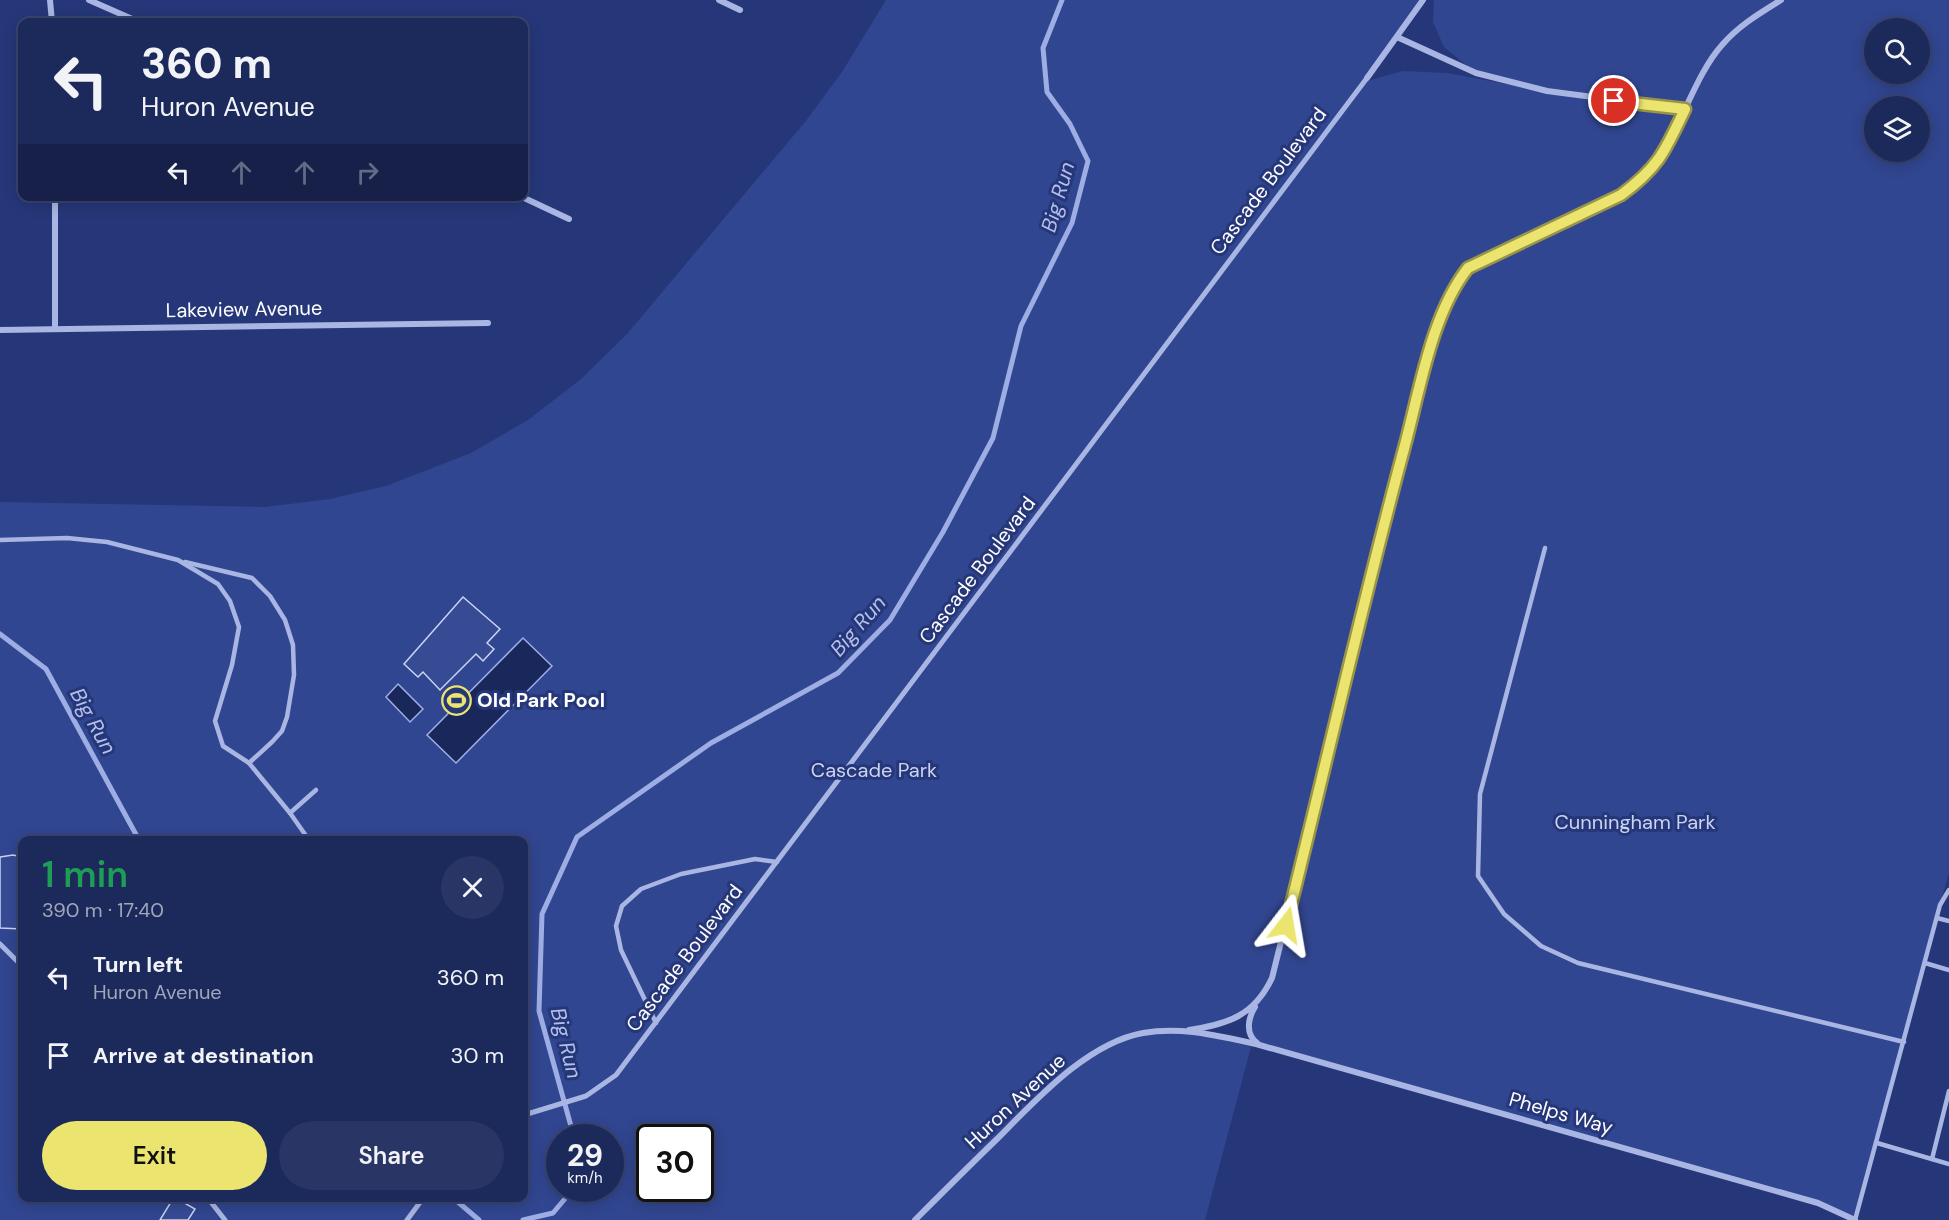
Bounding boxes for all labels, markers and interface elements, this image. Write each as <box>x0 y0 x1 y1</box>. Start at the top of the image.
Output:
map controls <box>1864 18 1930 162</box>
button: search <box>1864 18 1930 84</box>
text: 360 m <box>141 36 272 91</box>
icon: left <box>42 42 120 120</box>
pin <box>1588 75 1639 126</box>
icon: arrive <box>1597 84 1630 117</box>
text: Huron Avenue <box>141 89 315 124</box>
button: layers <box>1864 96 1930 162</box>
street label: Cascade Boulevard <box>1204 102 1332 260</box>
icon: left <box>162 156 195 189</box>
icon: ahead <box>225 156 258 189</box>
icon: ahead <box>288 156 321 189</box>
icon: right <box>351 156 384 189</box>
water label: Big Run <box>1035 159 1081 235</box>
street label: Lakeview Avenue <box>165 295 323 323</box>
street label: Cascade Boulevard <box>913 491 1041 649</box>
water label: Big Run <box>824 590 892 662</box>
water label: Big Run <box>63 683 123 759</box>
sports icon: Old Park Pool <box>440 684 472 716</box>
place label: Old Park Pool <box>477 687 605 713</box>
park label: Cascade Park <box>811 757 937 783</box>
park label: Cunningham Park <box>1554 809 1716 835</box>
text: 1 min <box>42 851 128 898</box>
button: close <box>441 856 504 919</box>
street label: Cascade Boulevard <box>620 879 748 1037</box>
position arrow <box>1254 893 1318 957</box>
text: 390 m · 17:40 <box>42 897 164 923</box>
text: Turn left <box>93 950 183 979</box>
icon: left <box>42 961 75 994</box>
text: 360 m <box>437 963 504 992</box>
text: Huron Avenue <box>93 979 222 1005</box>
water label: Big Run <box>544 1005 588 1081</box>
icon: arrive <box>42 1039 75 1072</box>
text: Arrive at destination <box>93 1041 314 1070</box>
text: 30 m <box>450 1041 504 1070</box>
street label: Huron Avenue <box>959 1048 1071 1154</box>
street label: Phelps Way <box>1506 1086 1616 1140</box>
button: Exit <box>42 1121 267 1190</box>
button: Share <box>279 1121 504 1190</box>
speed limit sign: 30 <box>636 1124 714 1202</box>
text: 29 <box>567 1136 603 1175</box>
text: km/h <box>567 1168 603 1188</box>

